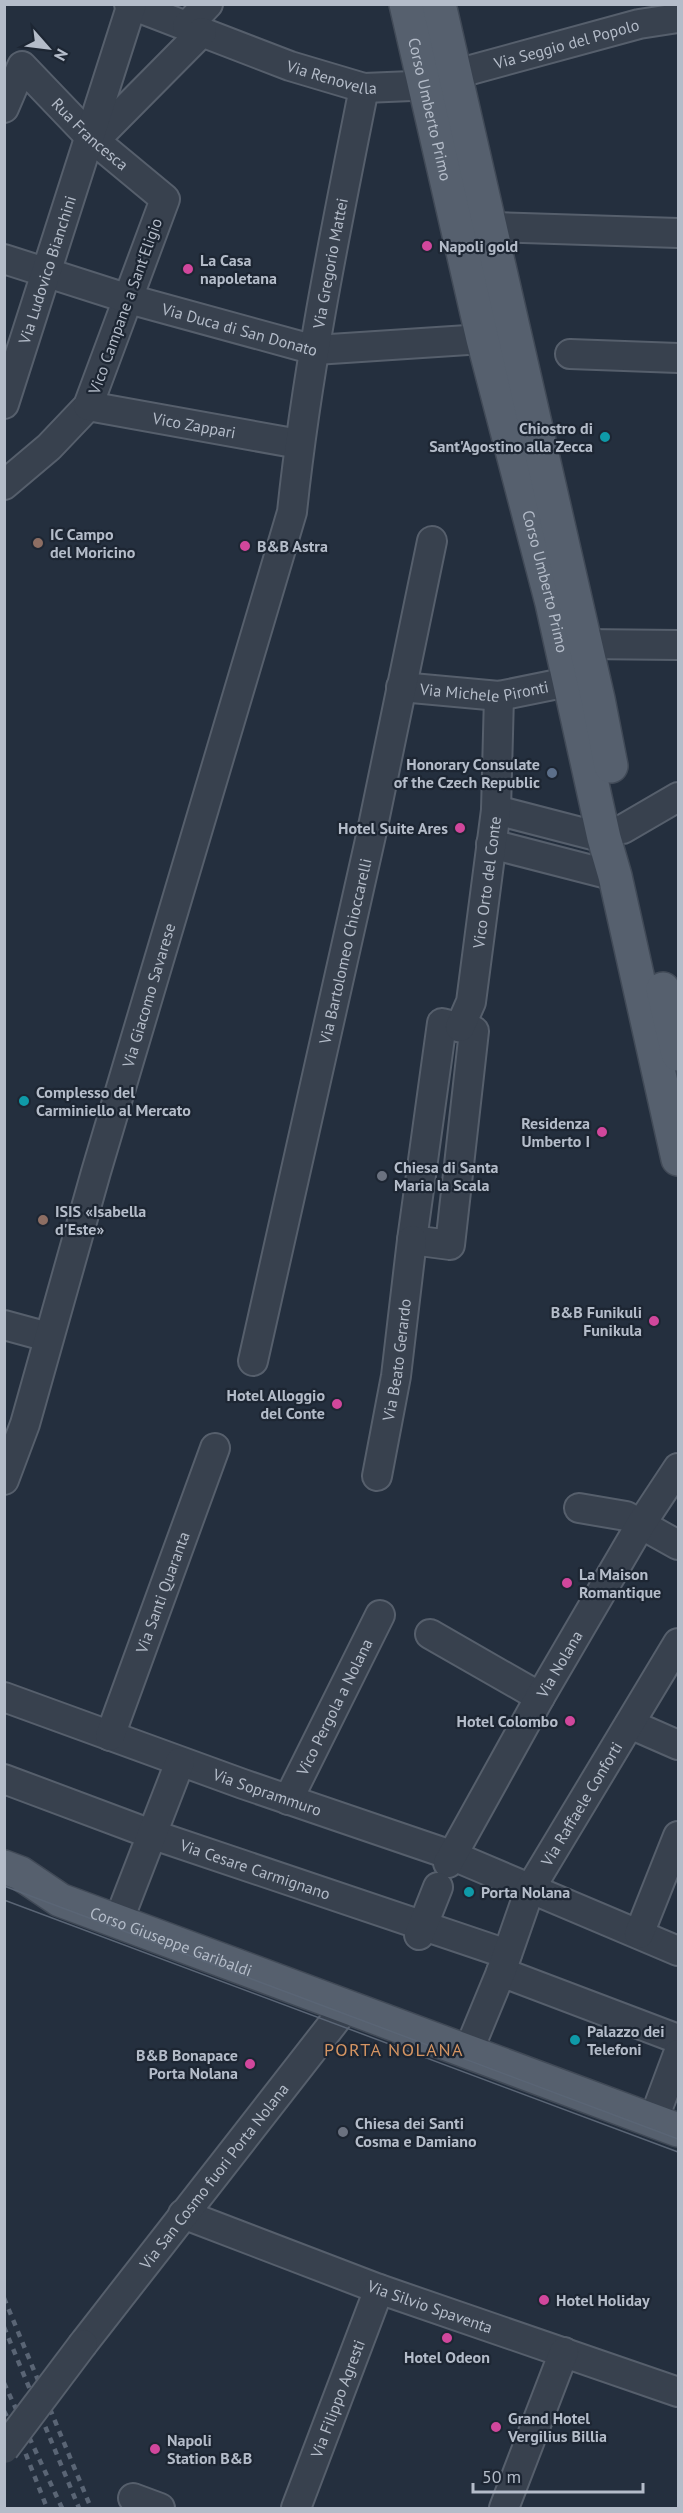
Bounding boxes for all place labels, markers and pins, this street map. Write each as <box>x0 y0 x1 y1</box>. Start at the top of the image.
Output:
place label: Napoli gold <box>439 236 518 256</box>
marker: Napoli gold <box>420 239 434 253</box>
place label: La Casa napoletana <box>200 250 277 288</box>
marker: La Casa napoletana <box>181 262 195 276</box>
place label: Chiostro di Sant'Agostino alla Zecca <box>429 418 593 456</box>
marker: Chiostro di Sant'Agostino alla Zecca <box>598 430 612 444</box>
place label: IC Campo del Moricino <box>50 524 136 562</box>
marker: IC Campo del Moricino <box>31 536 45 550</box>
place label: B&B Astra <box>257 536 328 556</box>
marker: B&B Astra <box>238 539 252 553</box>
place label: Honorary Consulate of the Czech Republic <box>394 754 540 792</box>
marker: Honorary Consulate of the Czech Republic <box>545 766 559 780</box>
place label: Hotel Suite Ares <box>338 818 448 838</box>
marker: Hotel Suite Ares <box>453 821 467 835</box>
place label: Complesso del Carminiello al Mercato <box>36 1082 191 1120</box>
marker: Complesso del Carminiello al Mercato <box>17 1094 31 1108</box>
place label: Residenza Umberto I <box>521 1113 590 1151</box>
marker: Residenza Umberto I <box>595 1125 609 1139</box>
place label: Chiesa di Santa Maria la Scala <box>394 1157 499 1195</box>
marker: Chiesa di Santa Maria la Scala <box>375 1169 389 1183</box>
place label: ISIS «Isabella d'Este» <box>55 1201 146 1239</box>
marker: ISIS «Isabella d'Este» <box>36 1213 50 1227</box>
place label: B&B Funikuli Funikula <box>551 1302 642 1340</box>
marker: B&B Funikuli Funikula <box>647 1314 661 1328</box>
place label: Hotel Alloggio del Conte <box>227 1385 325 1423</box>
marker: Hotel Alloggio del Conte <box>330 1397 344 1411</box>
place label: La Maison Romantique <box>579 1564 661 1602</box>
marker: La Maison Romantique <box>560 1576 574 1590</box>
place label: Hotel Colombo <box>457 1711 558 1731</box>
marker: Hotel Colombo <box>563 1714 577 1728</box>
place label: Porta Nolana <box>481 1882 570 1902</box>
marker: Porta Nolana <box>462 1885 476 1899</box>
place label: Palazzo dei Telefoni <box>587 2021 665 2059</box>
marker: Palazzo dei Telefoni <box>568 2033 582 2047</box>
place label: B&B Bonapace Porta Nolana <box>136 2045 238 2083</box>
marker: B&B Bonapace Porta Nolana <box>243 2057 257 2071</box>
place label: Chiesa dei Santi Cosma e Damiano <box>355 2113 477 2151</box>
marker: Chiesa dei Santi Cosma e Damiano <box>336 2125 350 2139</box>
place label: Hotel Holiday <box>556 2290 650 2310</box>
marker: Hotel Holiday <box>537 2293 551 2307</box>
marker: Hotel Odeon <box>440 2331 454 2345</box>
place label: Hotel Odeon <box>404 2347 490 2367</box>
place label: Grand Hotel Vergilius Billia <box>507 2408 607 2446</box>
marker: Grand Hotel Vergilius Billia <box>489 2420 503 2434</box>
place label: Napoli Station B&B <box>167 2430 252 2468</box>
marker: Napoli Station B&B <box>148 2442 162 2456</box>

